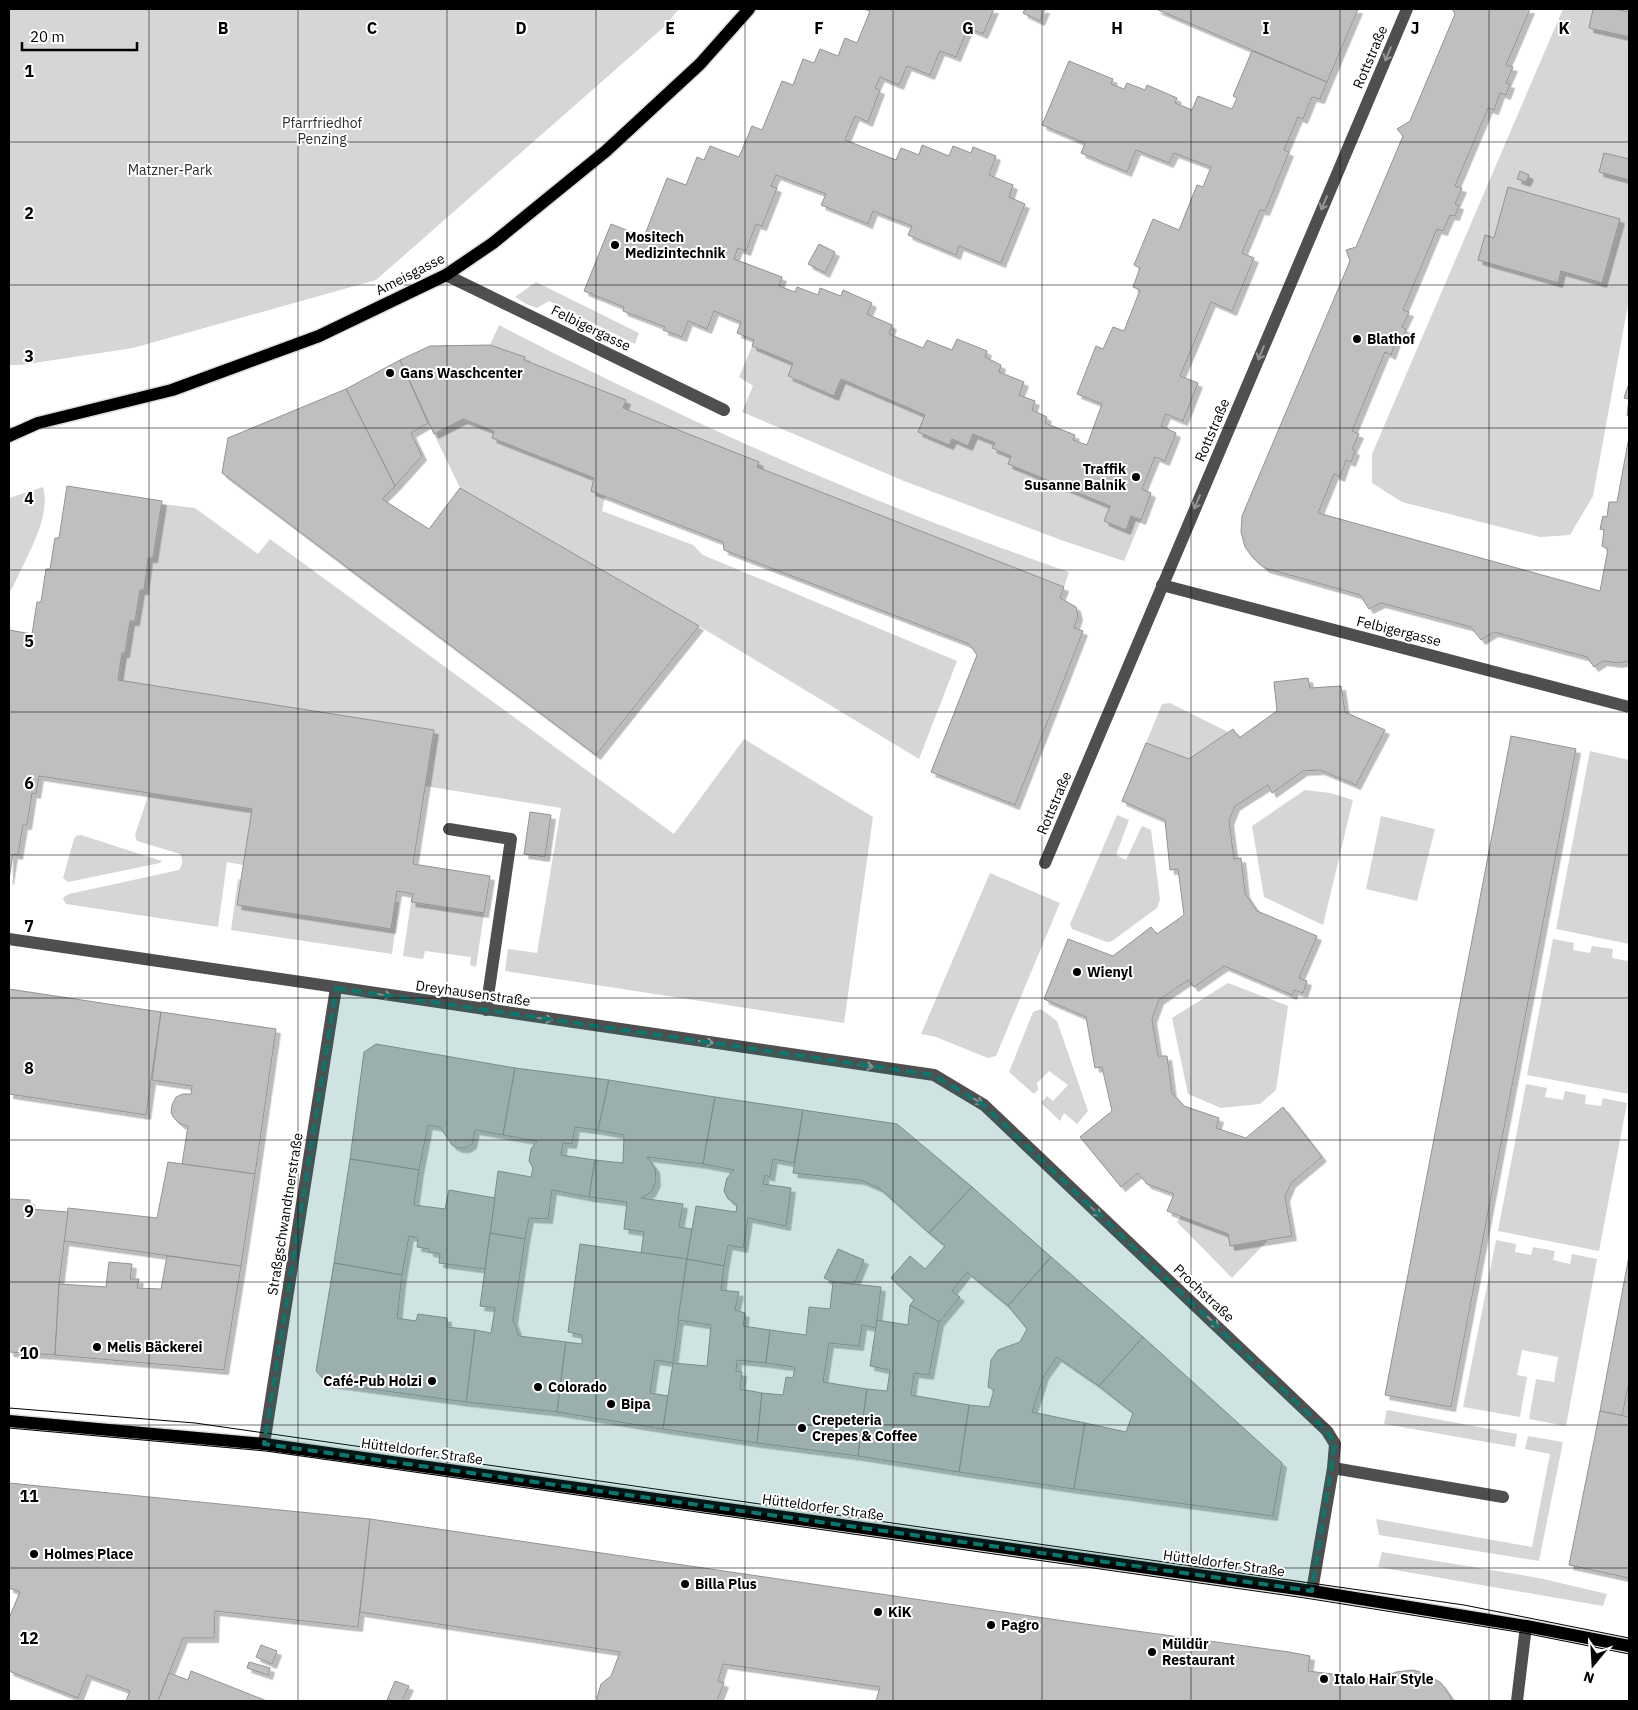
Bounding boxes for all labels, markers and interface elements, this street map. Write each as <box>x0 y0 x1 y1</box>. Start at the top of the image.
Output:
text: B <box>218 18 229 38</box>
text: C <box>367 18 377 38</box>
text: D <box>515 18 527 38</box>
text: E <box>665 18 675 38</box>
text: F <box>814 18 824 38</box>
text: G <box>962 18 974 38</box>
text: H <box>1111 18 1123 38</box>
text: I <box>1263 18 1270 38</box>
text: J <box>1411 18 1419 38</box>
text: K <box>1558 18 1570 38</box>
scale bar <box>22 20 138 52</box>
street label: Rottstraße <box>1349 22 1392 91</box>
text: 20 m <box>30 27 65 46</box>
one-way arrow <box>1383 46 1393 61</box>
text: 1 <box>24 61 34 81</box>
park label: Pfarrfriedhof Penzing <box>282 114 362 148</box>
park label: Matzner-Park <box>128 161 213 179</box>
one-way arrow <box>1319 195 1329 210</box>
text: 2 <box>24 203 34 223</box>
place label: Mositech Medizintechnik <box>625 228 727 262</box>
marker: Mositech Medizintechnik <box>609 239 621 251</box>
street label: Ameisgasse <box>372 249 448 299</box>
street label: Felbigergasse <box>548 301 634 355</box>
place label: Blathof <box>1367 330 1415 348</box>
marker: Blathof <box>1351 333 1363 345</box>
one-way arrow <box>1255 345 1265 360</box>
text: 3 <box>24 346 34 366</box>
place label: Gans Waschcenter <box>400 364 523 382</box>
marker: Gans Waschcenter <box>384 367 396 379</box>
street label: Rottstraße <box>1191 395 1234 464</box>
place label: Traffik Susanne Balnik <box>1024 460 1127 494</box>
marker: Traffik Susanne Balnik <box>1130 471 1142 483</box>
text: 4 <box>24 488 34 508</box>
one-way arrow <box>1192 494 1201 509</box>
street label: Felbigergasse <box>1355 612 1443 650</box>
text: 5 <box>24 631 34 651</box>
street label: Rottstraße <box>1033 768 1076 837</box>
text: 6 <box>24 773 34 793</box>
text: 7 <box>24 916 34 936</box>
place label: Wienyl <box>1087 963 1132 981</box>
marker: Wienyl <box>1071 966 1083 978</box>
street label: Dreyhausenstraße <box>414 976 532 1010</box>
one-way arrow <box>376 991 392 1001</box>
one-way arrow <box>537 1014 553 1024</box>
one-way arrow <box>697 1038 713 1048</box>
text: 8 <box>24 1058 34 1078</box>
one-way arrow <box>858 1061 874 1071</box>
one-way arrow <box>968 1096 982 1106</box>
street label: Straßgschwandtnerstraße <box>263 1131 307 1297</box>
text: 9 <box>24 1201 34 1221</box>
one-way arrow <box>1088 1205 1101 1217</box>
street label: Prochstraße <box>1170 1260 1239 1326</box>
one-way arrow <box>1207 1316 1219 1328</box>
place label: Melis Bäckerei <box>107 1338 203 1356</box>
marker: Melis Bäckerei <box>91 1341 103 1353</box>
text: 10 <box>19 1343 39 1363</box>
place label: Café-Pub Holzi <box>323 1372 422 1390</box>
marker: Café-Pub Holzi <box>426 1375 438 1387</box>
place label: Colorado <box>548 1378 607 1396</box>
marker: Colorado <box>532 1381 544 1393</box>
place label: Bipa <box>621 1395 651 1413</box>
marker: Bipa <box>605 1398 617 1410</box>
place label: Crepeteria Crepes & Coffee <box>812 1411 918 1445</box>
marker: Crepeteria Crepes & Coffee <box>796 1422 808 1434</box>
street label: Hütteldorfer Straße <box>360 1434 484 1469</box>
text: 11 <box>19 1486 39 1506</box>
street label: Hütteldorfer Straße <box>761 1490 885 1525</box>
place label: Holmes Place <box>44 1545 134 1563</box>
street label: Hütteldorfer Straße <box>1162 1546 1286 1581</box>
marker: Holmes Place <box>28 1548 40 1560</box>
place label: Billa Plus <box>695 1575 757 1593</box>
marker: Billa Plus <box>679 1578 691 1590</box>
place label: KiK <box>888 1603 912 1621</box>
marker: KiK <box>872 1606 884 1618</box>
place label: Pagro <box>1001 1616 1039 1634</box>
marker: Pagro <box>985 1619 997 1631</box>
text: 12 <box>19 1628 39 1648</box>
place label: Müldür Restaurant <box>1162 1635 1235 1669</box>
north arrow <box>1568 1640 1618 1690</box>
marker: Müldür Restaurant <box>1146 1646 1158 1658</box>
text: N <box>1581 1667 1597 1687</box>
place label: Italo Hair Style <box>1334 1670 1434 1688</box>
marker: Italo Hair Style <box>1318 1673 1330 1685</box>

